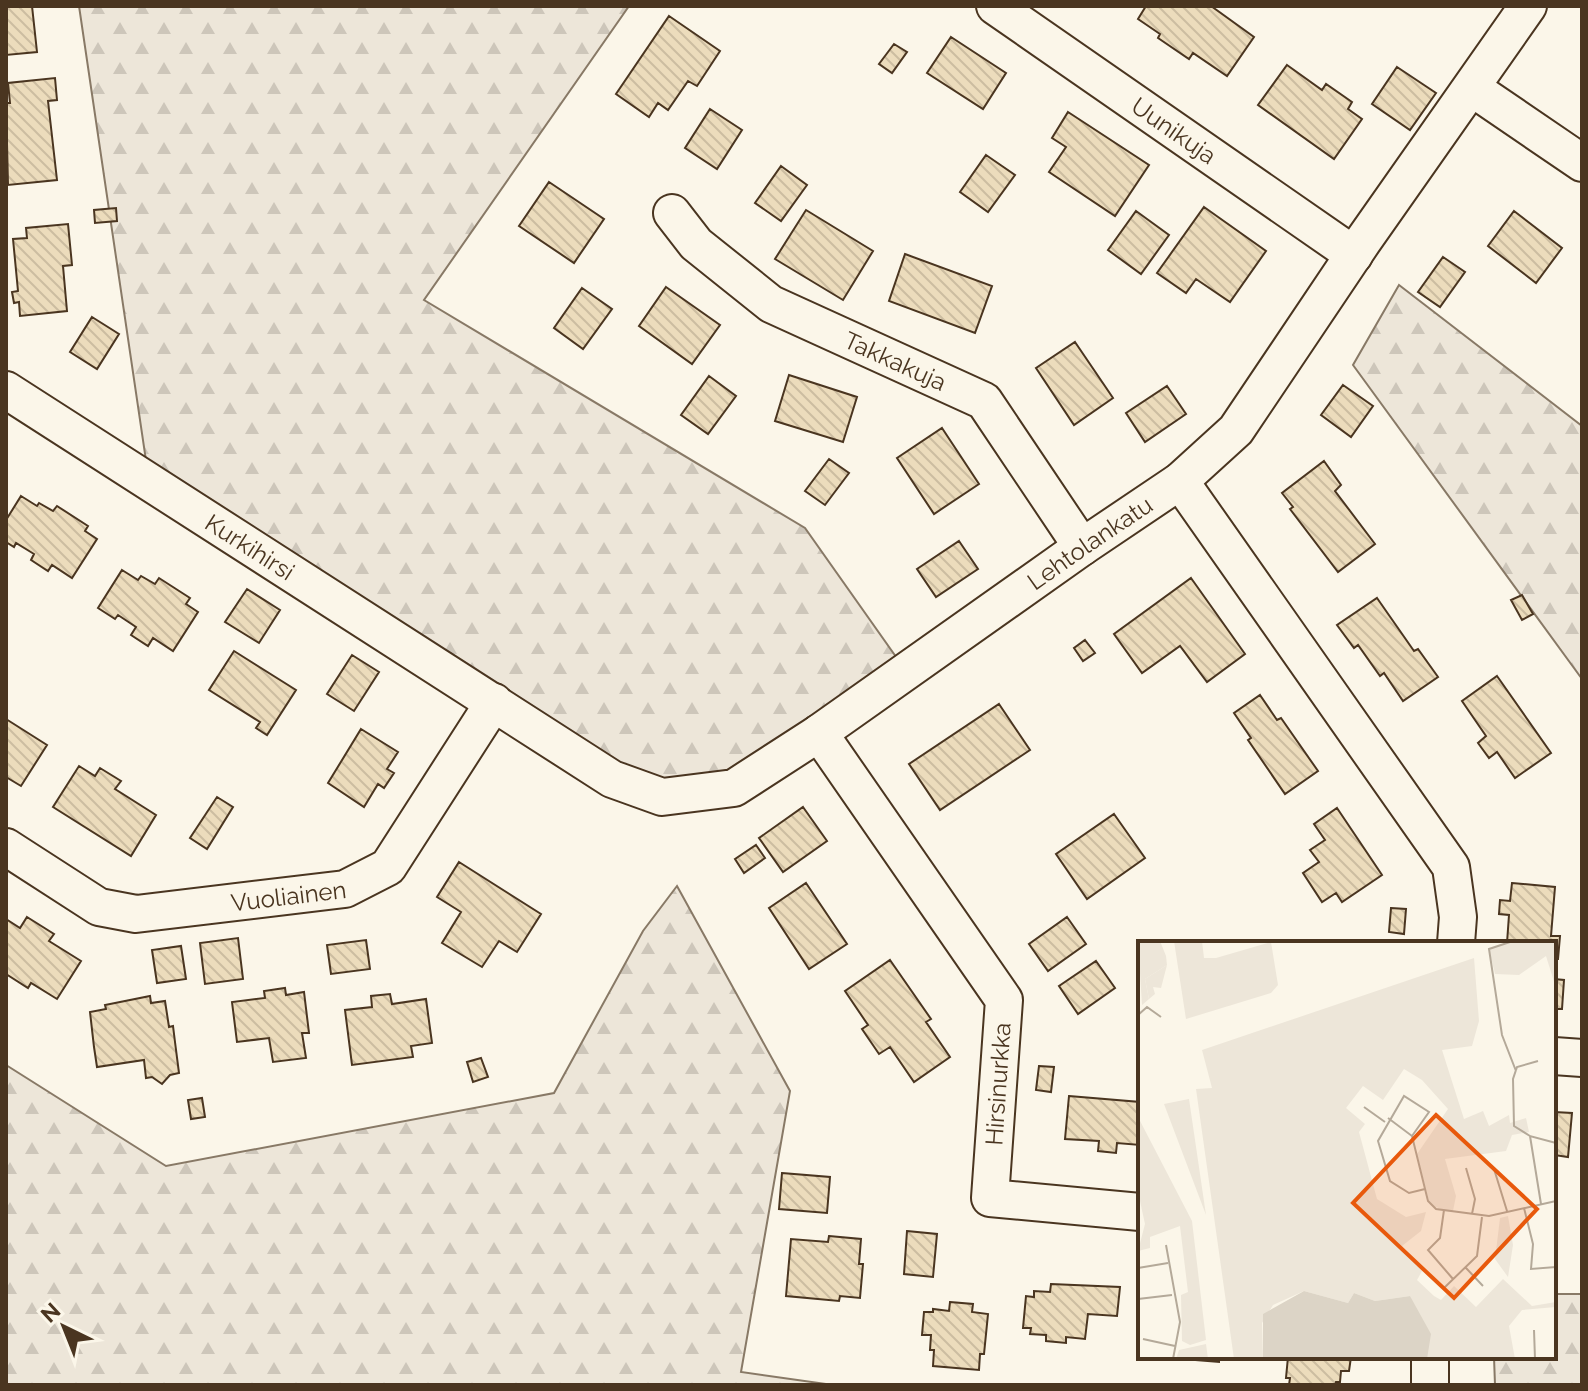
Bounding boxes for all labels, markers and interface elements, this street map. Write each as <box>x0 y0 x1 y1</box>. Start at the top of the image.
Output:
street label: Uunikuja <box>1126 91 1222 170</box>
street label: Takkakuja <box>840 325 951 397</box>
street label: Lehtolankatu <box>1021 489 1158 596</box>
street label: Kurkihirsi <box>200 507 300 586</box>
street label: Vuoliainen <box>229 874 348 917</box>
inset map <box>1138 941 1556 1359</box>
street label: Hirsinurkka <box>979 1021 1017 1147</box>
north arrow <box>24 1287 104 1367</box>
text: N <box>35 1297 65 1328</box>

